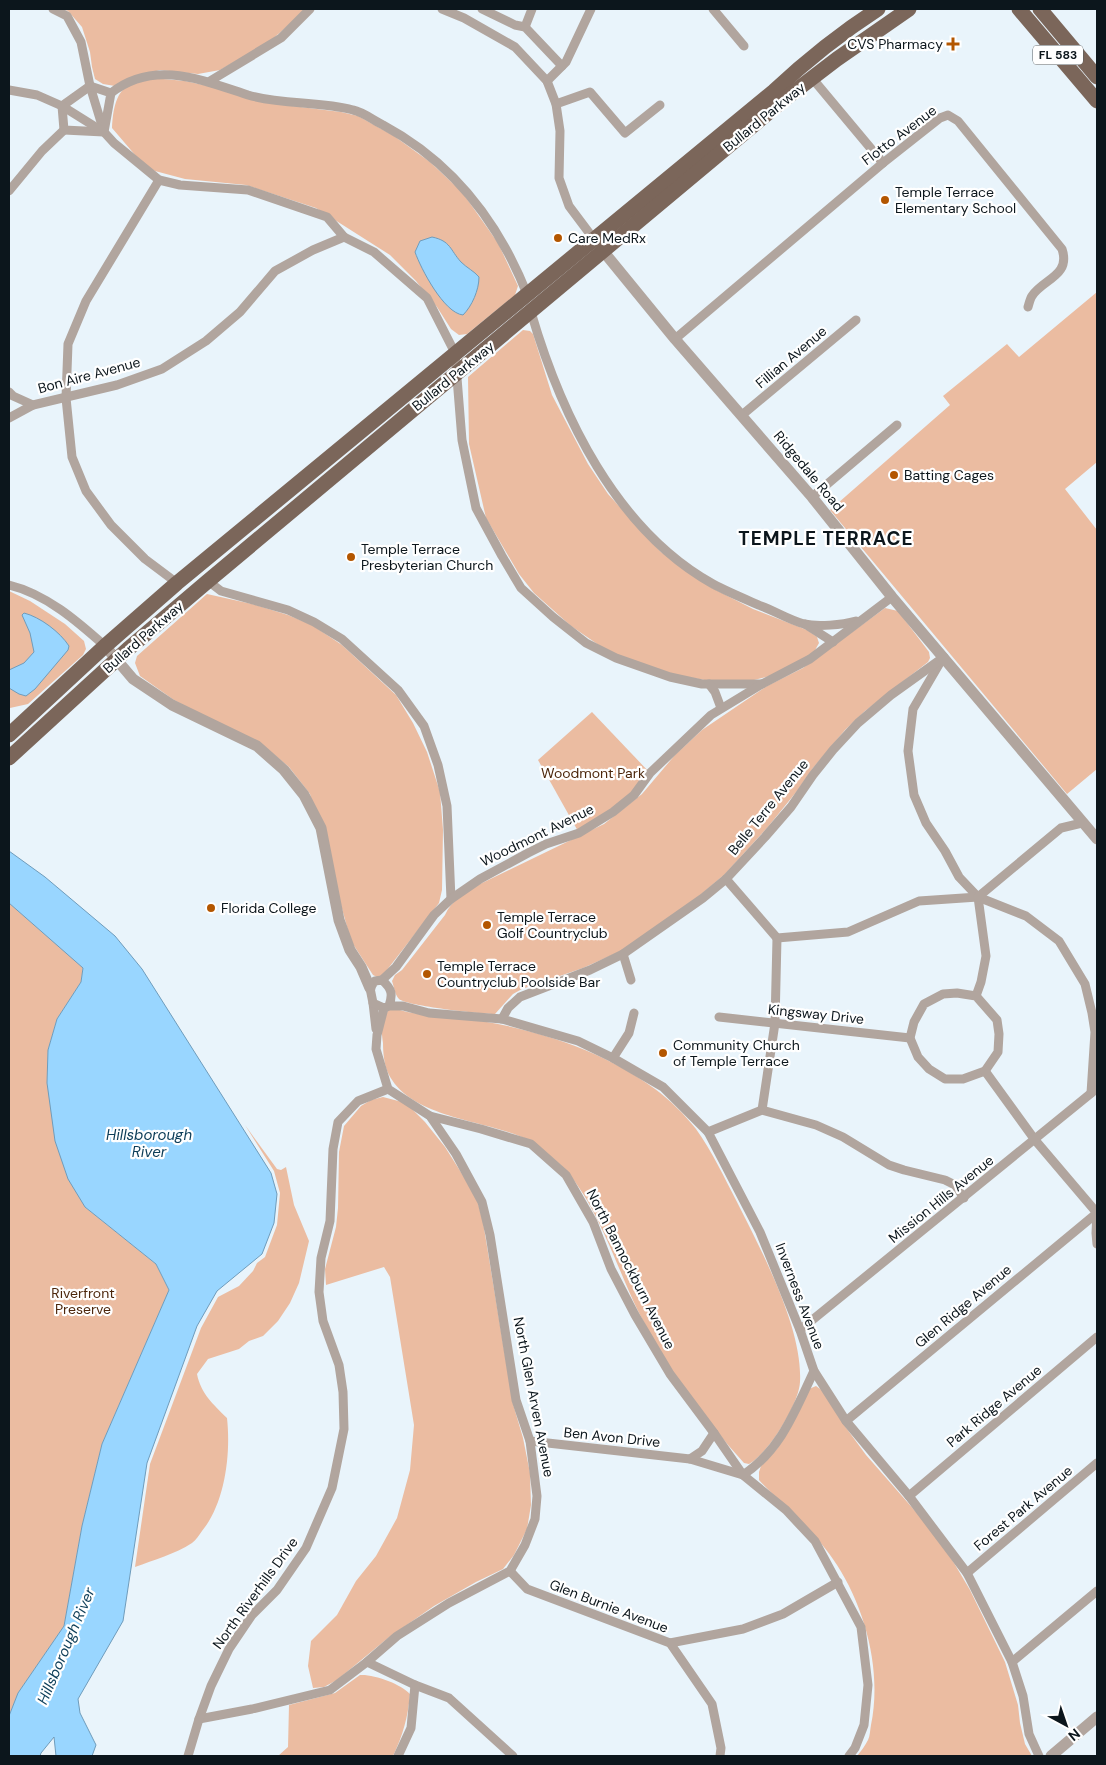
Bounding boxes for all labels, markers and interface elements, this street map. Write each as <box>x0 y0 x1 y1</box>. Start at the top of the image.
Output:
place label: CVS Pharmacy <box>847 35 943 53</box>
marker: CVS Pharmacy <box>947 38 959 50</box>
road number: FL 583 <box>1033 46 1083 64</box>
street label: Bullard Parkway <box>719 78 809 156</box>
street label: Flotto Avenue <box>858 101 940 169</box>
place label: Temple Terrace Elementary School <box>895 183 1016 217</box>
marker: Temple Terrace Elementary School <box>879 194 891 206</box>
place label: Care MedRx <box>568 229 646 247</box>
marker: Care MedRx <box>552 232 564 244</box>
street label: Fillian Avenue <box>752 322 830 392</box>
street label: Bullard Parkway <box>408 337 498 415</box>
street label: Bon Aire Avenue <box>36 353 142 397</box>
street label: Ridgedale Road <box>770 427 848 515</box>
place label: Batting Cages <box>904 466 994 484</box>
marker: Batting Cages <box>888 469 900 481</box>
district label: TEMPLE TERRACE <box>738 526 914 551</box>
place label: Temple Terrace Presbyterian Church <box>361 540 493 574</box>
marker: Temple Terrace Presbyterian Church <box>345 551 357 563</box>
street label: Bullard Parkway <box>99 597 187 677</box>
street label: Belle Terre Avenue <box>724 755 812 859</box>
park label: Woodmont Park <box>541 764 645 782</box>
street label: Woodmont Avenue <box>477 800 597 870</box>
place label: Florida College <box>221 899 317 917</box>
marker: Florida College <box>205 902 217 914</box>
place label: Temple Terrace Golf Countryclub <box>497 908 608 942</box>
marker: Temple Terrace Golf Countryclub <box>481 919 493 931</box>
place label: Temple Terrace Countryclub Poolside Bar <box>437 957 600 991</box>
marker: Temple Terrace Countryclub Poolside Bar <box>421 968 433 980</box>
street label: Kingsway Drive <box>767 1000 865 1028</box>
place label: Community Church of Temple Terrace <box>673 1036 800 1070</box>
marker: Community Church of Temple Terrace <box>657 1047 669 1059</box>
water label: Hillsborough River <box>106 1125 192 1162</box>
street label: Mission Hills Avenue <box>885 1151 997 1247</box>
street label: North Bannockburn Avenue <box>583 1186 679 1352</box>
street label: Inverness Avenue <box>771 1240 829 1352</box>
street label: Glen Ridge Avenue <box>911 1260 1015 1352</box>
park label: Riverfront Preserve <box>51 1284 115 1318</box>
street label: North Glen Arven Avenue <box>510 1315 558 1479</box>
street label: Park Ridge Avenue <box>943 1361 1045 1451</box>
street label: Ben Avon Drive <box>563 1423 661 1451</box>
street label: Forest Park Avenue <box>970 1461 1076 1555</box>
street label: North Riverhills Drive <box>208 1534 302 1652</box>
street label: Glen Burnie Avenue <box>547 1575 671 1637</box>
water label: Hillsborough River <box>32 1584 100 1707</box>
north arrow <box>1041 1700 1091 1750</box>
text: N <box>1065 1725 1084 1745</box>

